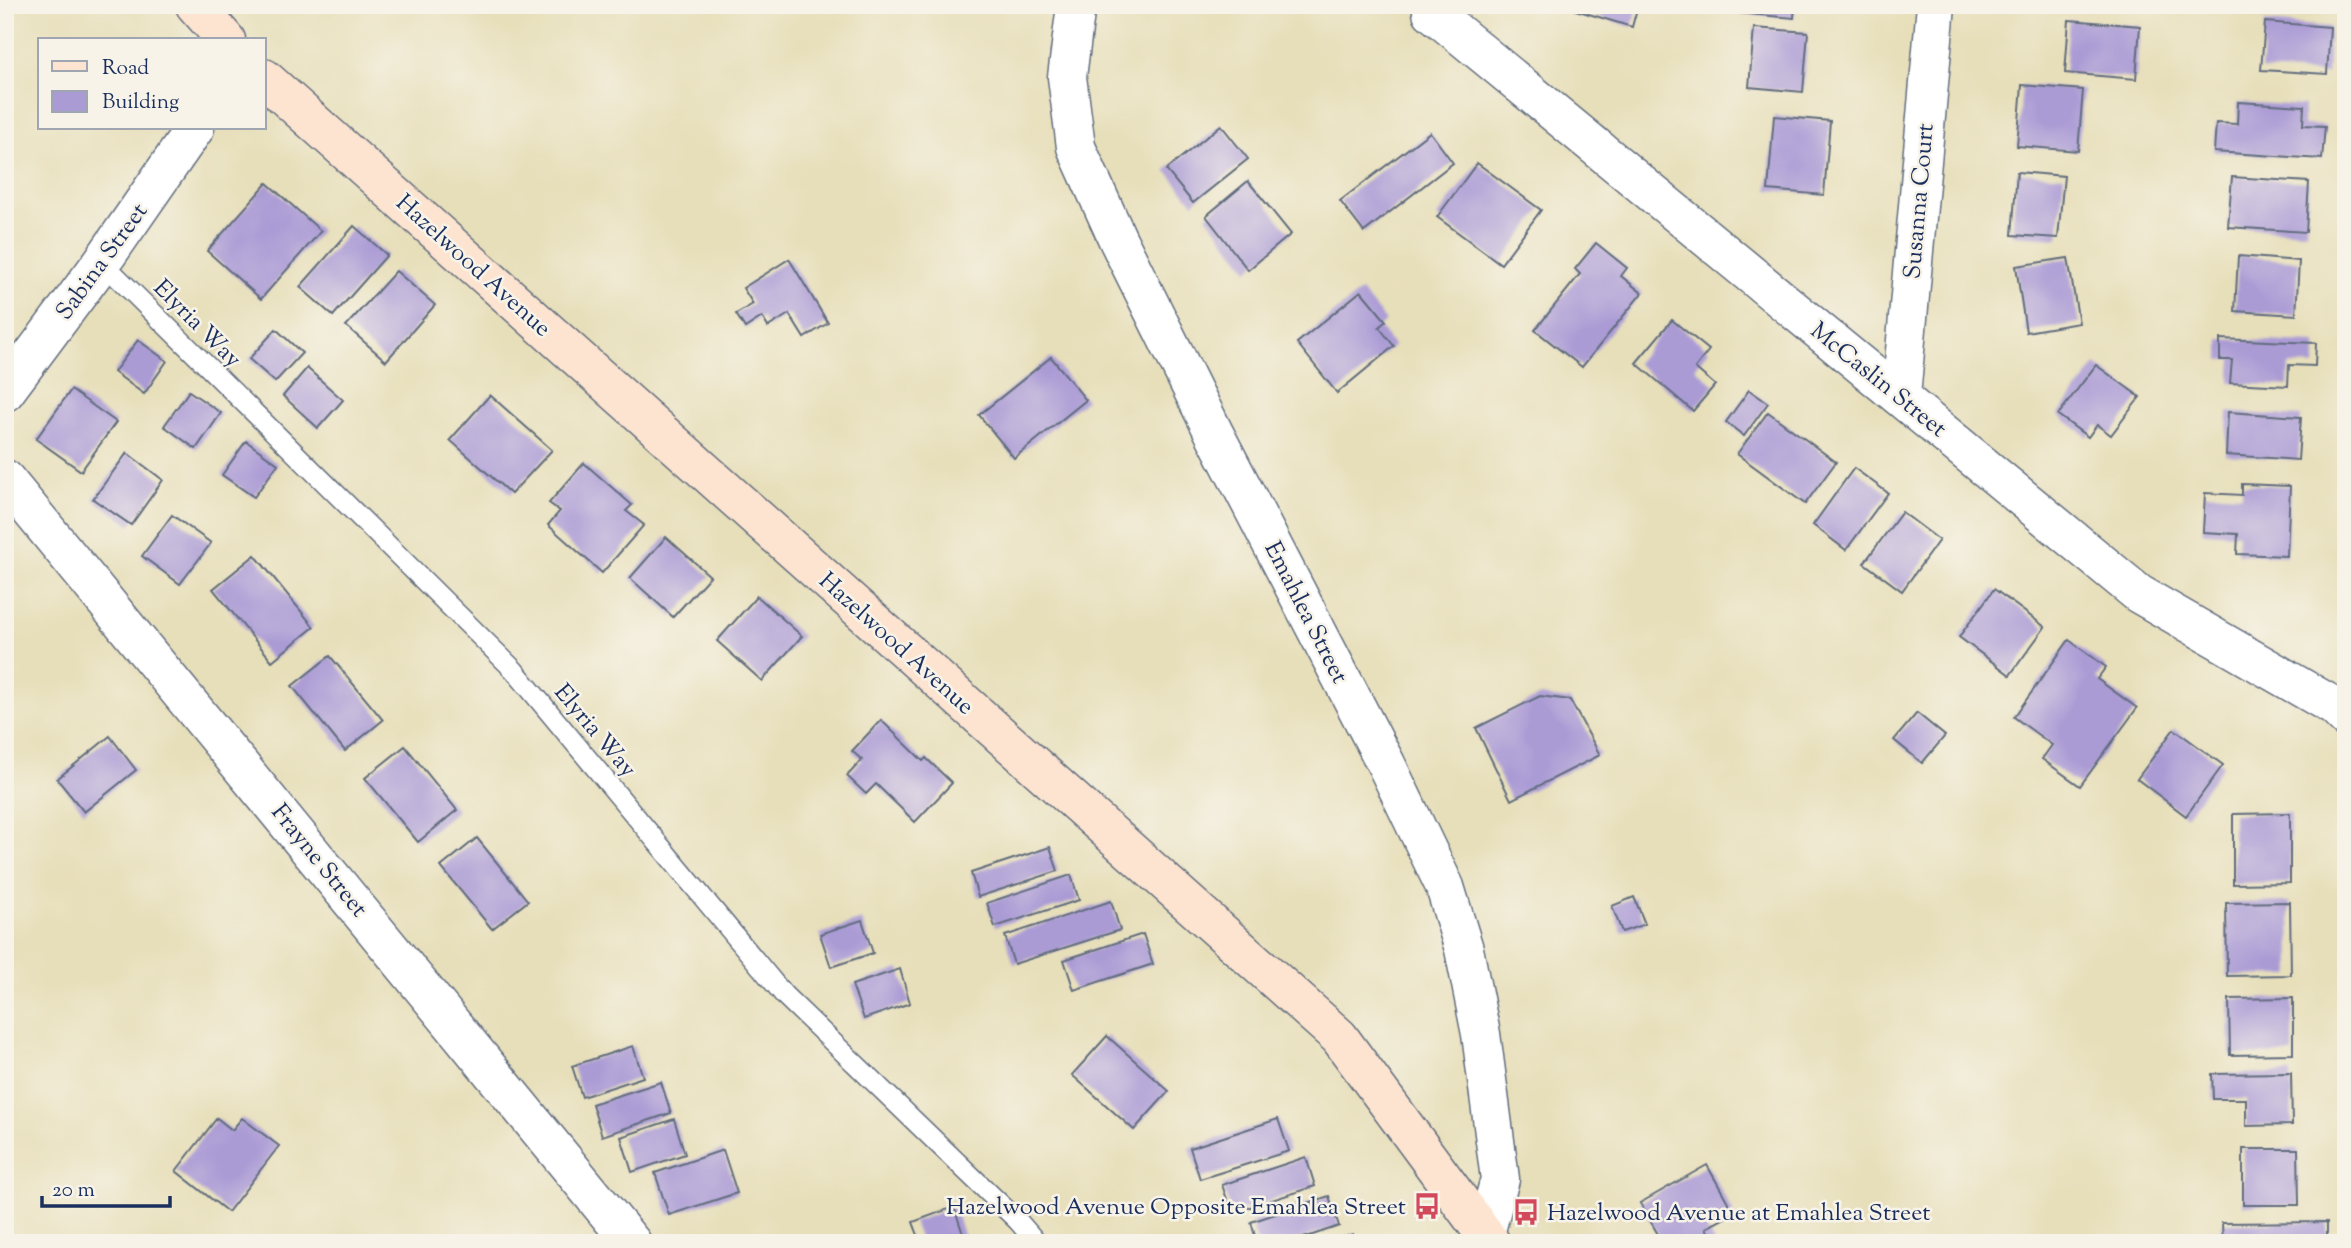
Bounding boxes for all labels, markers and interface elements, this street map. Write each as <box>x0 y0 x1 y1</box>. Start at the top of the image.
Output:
legend <box>38 38 266 130</box>
text: Road <box>102 54 149 84</box>
text: Building <box>102 88 179 118</box>
street label: Susanna Court <box>1896 122 1944 280</box>
street label: Hazelwood Avenue <box>387 187 558 346</box>
street label: Sabina Street <box>48 197 157 328</box>
street label: Elyria Way <box>145 273 249 376</box>
street label: McCaslin Street <box>1802 315 1953 446</box>
street label: Emahlea Street <box>1255 536 1356 690</box>
street label: Hazelwood Avenue <box>810 565 981 724</box>
street label: Elyria Way <box>545 677 644 785</box>
street label: Frayne Street <box>262 797 375 925</box>
scale bar <box>42 1164 170 1208</box>
text: 20 m <box>52 1176 95 1206</box>
place label: Hazelwood Avenue Opposite Emahlea Street <box>946 1191 1406 1225</box>
bus stop icon: Hazelwood Avenue Opposite Emahlea Street <box>1412 1191 1442 1221</box>
bus stop icon: Hazelwood Avenue at Emahlea Street <box>1511 1197 1541 1227</box>
place label: Hazelwood Avenue at Emahlea Street <box>1547 1197 1931 1231</box>

